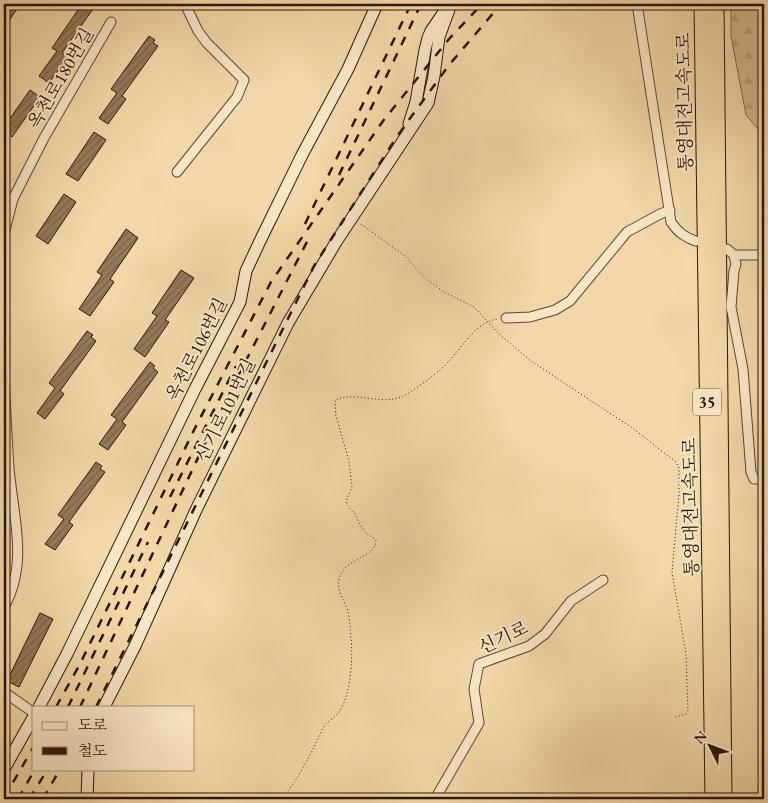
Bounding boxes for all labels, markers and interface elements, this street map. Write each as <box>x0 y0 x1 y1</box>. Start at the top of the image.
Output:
street label: 옥천로180번길 <box>22 23 98 133</box>
street label: 통영대전고속도로 <box>671 32 697 172</box>
street label: 옥천로106번길 <box>160 293 232 405</box>
street label: 신기로101번길 <box>190 354 260 466</box>
road number: 35 <box>693 388 721 416</box>
street label: 통영대전고속도로 <box>677 437 703 577</box>
street label: 신기로 <box>474 616 532 658</box>
legend <box>32 706 195 770</box>
text: 도로 <box>78 715 107 734</box>
north arrow <box>686 720 736 770</box>
text: N <box>690 727 711 748</box>
text: 철도 <box>78 741 107 760</box>

